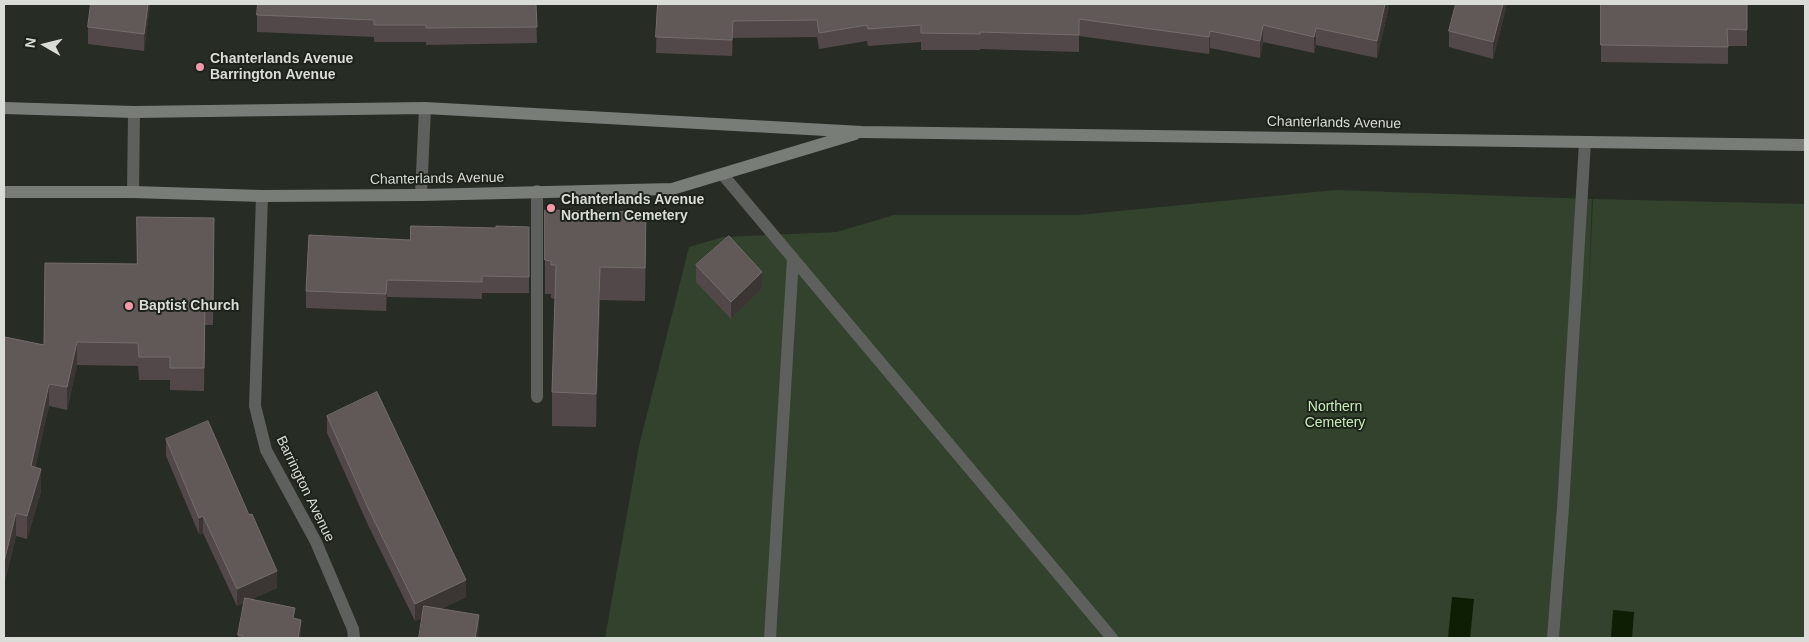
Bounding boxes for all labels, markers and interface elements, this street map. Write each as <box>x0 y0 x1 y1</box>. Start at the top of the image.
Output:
north arrow <box>20 20 70 70</box>
text: N <box>22 37 39 49</box>
place label: Chanterlands Avenue Barrington Avenue <box>210 51 353 84</box>
marker: Chanterlands Avenue Barrington Avenue <box>194 61 206 73</box>
street label: Chanterlands Avenue <box>1267 113 1401 133</box>
street label: Chanterlands Avenue <box>370 169 504 189</box>
place label: Chanterlands Avenue Northern Cemetery <box>561 192 704 224</box>
marker: Chanterlands Avenue Northern Cemetery <box>545 202 557 214</box>
place label: Baptist Church <box>139 298 239 314</box>
marker: Baptist Church <box>123 300 135 312</box>
park label: Northern Cemetery <box>1305 399 1365 432</box>
street label: Barrington Avenue <box>272 433 338 545</box>

